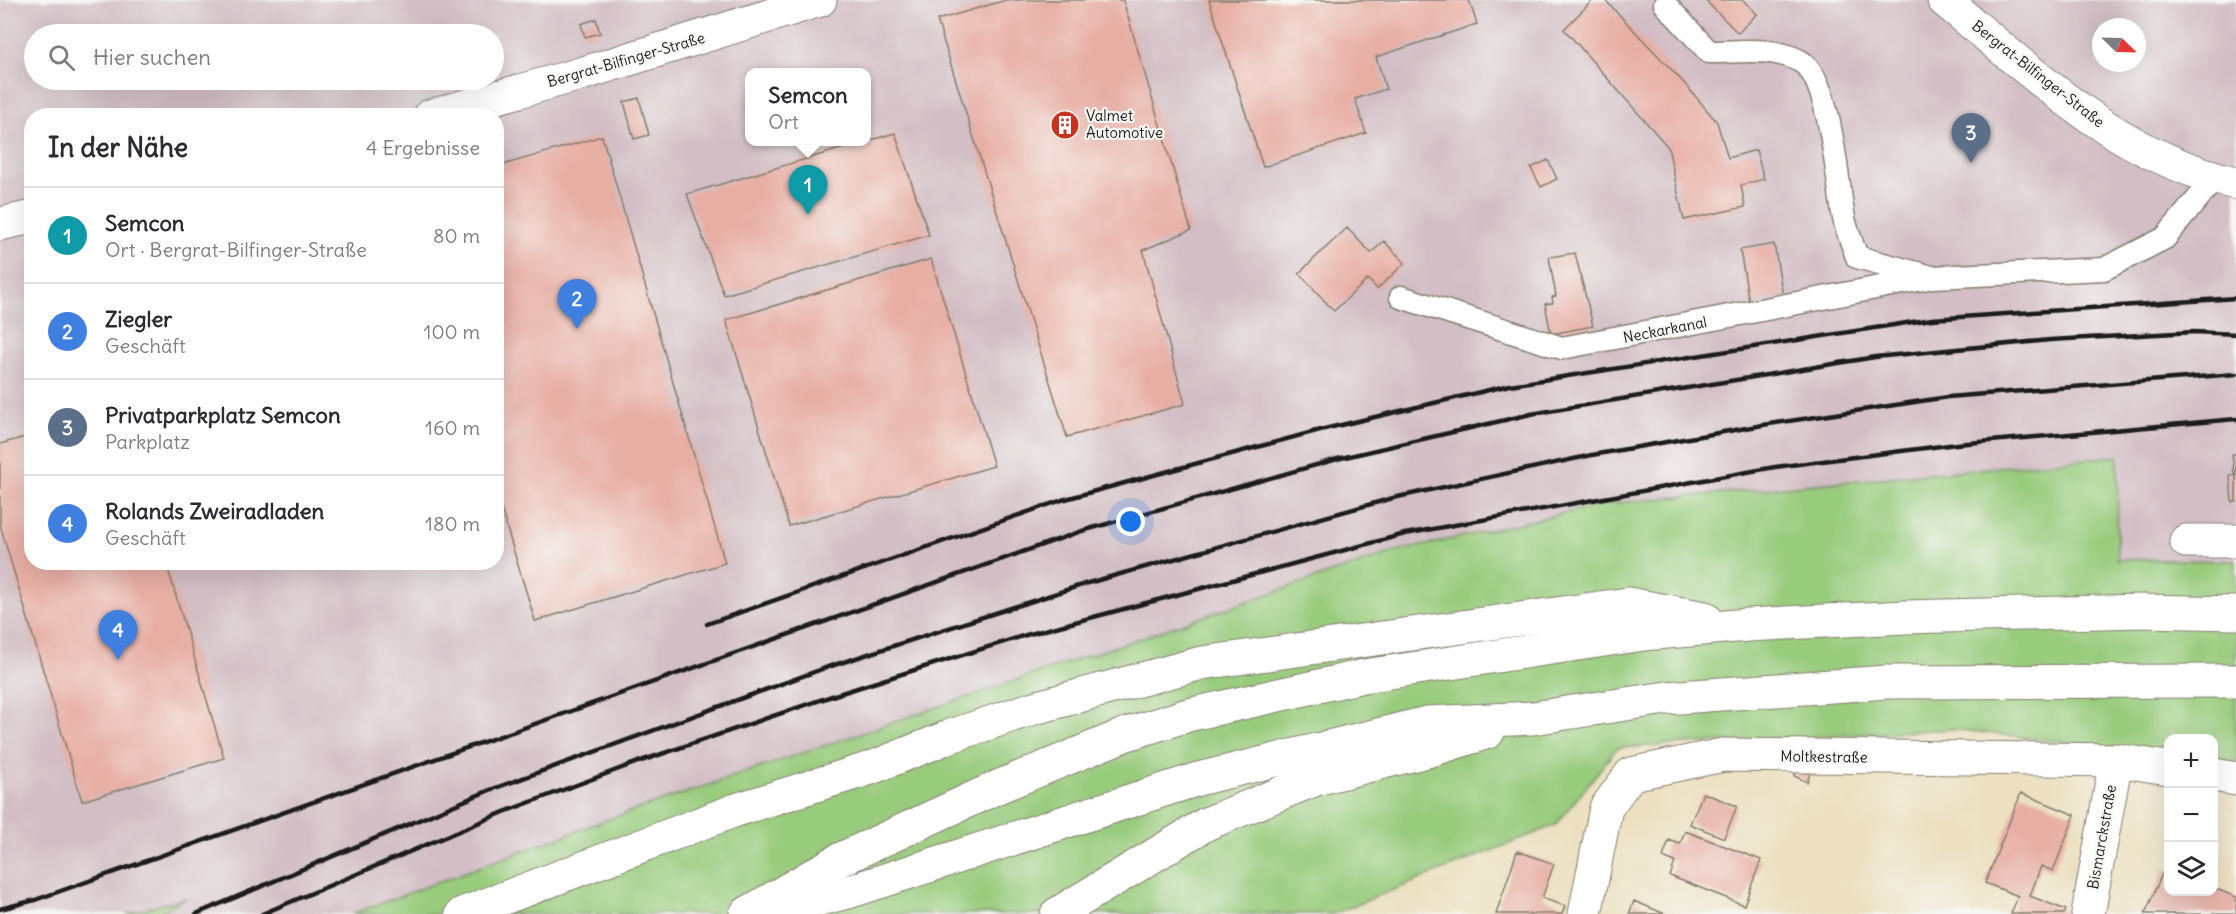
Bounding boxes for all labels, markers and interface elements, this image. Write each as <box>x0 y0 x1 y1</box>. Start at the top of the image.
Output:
street label: Bergrat-Bilfinger-Straße <box>1968 16 2108 131</box>
north arrow <box>2092 18 2146 72</box>
search box <box>24 24 504 90</box>
street label: Bergrat-Bilfinger-Straße <box>545 28 707 91</box>
icon: search <box>45 41 78 74</box>
text: Hier suchen <box>93 43 211 71</box>
popup <box>745 68 871 146</box>
text: Semcon <box>768 81 848 109</box>
place label: Valmet Automotive <box>1086 106 1163 142</box>
text: Ort <box>768 109 799 134</box>
building icon: Valmet Automotive <box>1049 109 1081 141</box>
pin: 3 <box>1952 114 1990 163</box>
text: In der Nähe <box>48 131 188 164</box>
text: 4 Ergebnisse <box>366 135 480 160</box>
pin: 1 <box>788 166 828 215</box>
text: Semcon <box>105 209 185 237</box>
text: 1 <box>64 223 71 248</box>
text: 80 m <box>433 223 480 248</box>
text: Ort · Bergrat-Bilfinger-Straße <box>105 237 367 262</box>
pin: 2 <box>558 280 596 329</box>
text: Ziegler <box>105 305 172 333</box>
street label: Neckarkanal <box>1621 312 1708 347</box>
text: 2 <box>62 319 73 344</box>
text: 100 m <box>423 319 480 344</box>
text: Geschäft <box>105 333 186 358</box>
text: Privatparkplatz Semcon <box>105 401 341 429</box>
text: 3 <box>62 415 73 440</box>
text: 160 m <box>425 415 480 440</box>
text: Parkplatz <box>105 429 190 454</box>
text: Rolands Zweiradladen <box>105 497 324 525</box>
your location <box>1116 507 1145 536</box>
text: 4 <box>62 511 73 536</box>
text: 180 m <box>425 511 480 536</box>
text: Geschäft <box>105 525 186 550</box>
pin: 4 <box>98 610 138 660</box>
map controls <box>2164 734 2218 896</box>
button: + <box>2164 734 2218 788</box>
street label: Moltkestraße <box>1780 746 1868 767</box>
street label: Bismarckstraße <box>2083 783 2120 891</box>
button: − <box>2164 788 2218 842</box>
button: layers <box>2164 842 2218 896</box>

